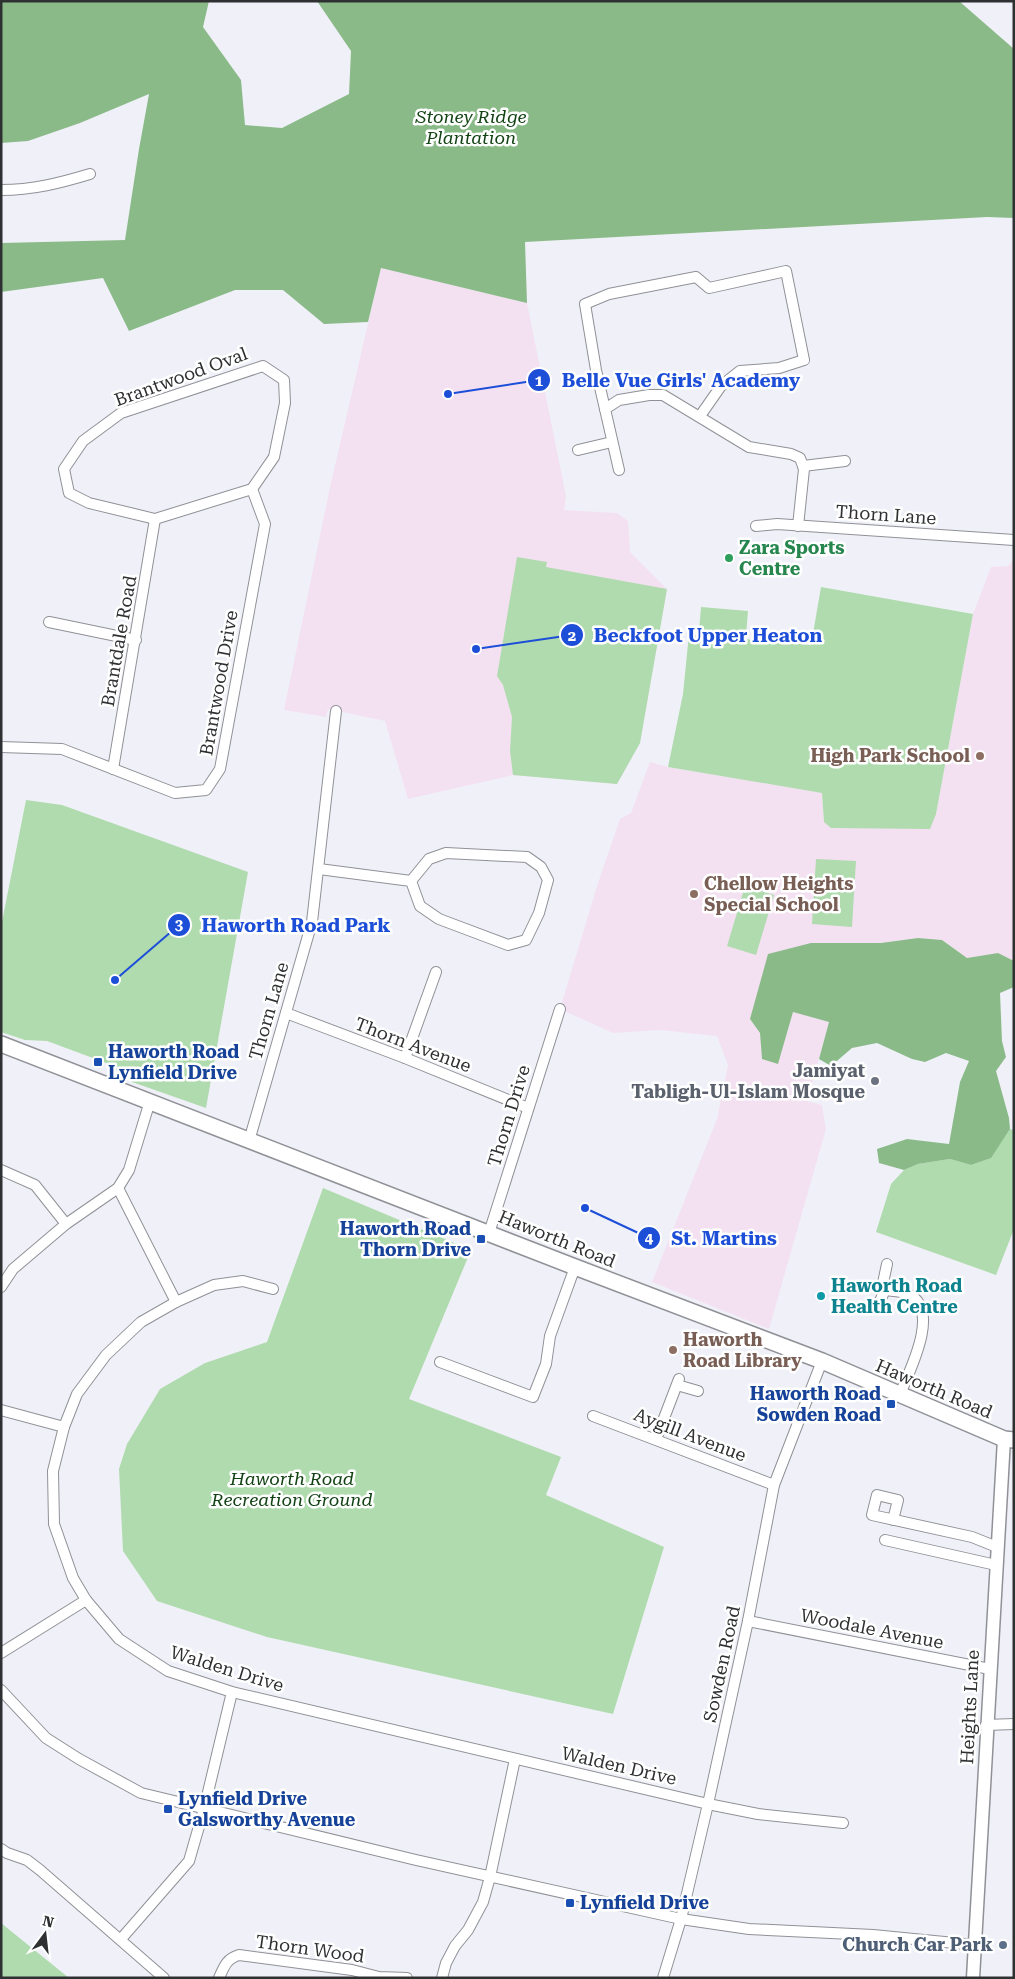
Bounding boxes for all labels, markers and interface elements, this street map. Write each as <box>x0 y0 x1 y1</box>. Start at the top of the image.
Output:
park label: Stoney Ridge Plantation <box>414 106 527 148</box>
street label: Brantwood Oval <box>111 343 251 410</box>
callout: Belle Vue Girls' Academy <box>527 363 810 397</box>
text: Belle Vue Girls' Academy <box>562 369 801 392</box>
text: 1 <box>535 372 544 390</box>
street label: Thorn Lane <box>835 501 937 529</box>
place label: Zara Sports Centre <box>739 537 845 579</box>
marker: Zara Sports Centre <box>723 552 735 564</box>
street label: Brantdale Road <box>97 573 140 708</box>
street label: Brantwood Drive <box>195 608 242 757</box>
callout: Beckfoot Upper Heaton <box>559 618 833 652</box>
text: Beckfoot Upper Heaton <box>594 624 822 647</box>
text: 2 <box>568 627 576 645</box>
place label: High Park School <box>810 745 970 766</box>
marker: High Park School <box>974 750 986 762</box>
place label: Chellow Heights Special School <box>704 873 854 915</box>
marker: Chellow Heights Special School <box>688 888 700 900</box>
callout: Haworth Road Park <box>166 908 400 942</box>
text: Haworth Road Park <box>202 914 390 937</box>
text: 3 <box>175 916 184 934</box>
street label: Thorn Lane <box>245 959 293 1062</box>
street label: Thorn Avenue <box>352 1013 474 1076</box>
place label: Haworth Road Lynfield Drive <box>108 1041 239 1083</box>
marker: Haworth Road Lynfield Drive <box>92 1056 104 1068</box>
place label: Jamiyat Tabligh-Ul-Islam Mosque <box>631 1060 865 1102</box>
street label: Thorn Drive <box>483 1062 534 1169</box>
marker: Jamiyat Tabligh-Ul-Islam Mosque <box>869 1075 881 1087</box>
street label: Haworth Road <box>496 1205 619 1272</box>
place label: Haworth Road Thorn Drive <box>340 1218 471 1260</box>
callout: St. Martins <box>636 1221 787 1255</box>
text: St. Martins <box>671 1227 777 1250</box>
text: 4 <box>645 1229 654 1247</box>
marker: Haworth Road Thorn Drive <box>475 1233 487 1245</box>
place label: Haworth Road Health Centre <box>831 1275 962 1317</box>
marker: Haworth Road Health Centre <box>815 1290 827 1302</box>
place label: Haworth Road Library <box>683 1329 802 1371</box>
marker: Haworth Road Library <box>667 1344 679 1356</box>
street label: Haworth Road <box>873 1355 996 1423</box>
place label: Haworth Road Sowden Road <box>750 1383 881 1425</box>
marker: Haworth Road Sowden Road <box>885 1398 897 1410</box>
street label: Aygill Avenue <box>631 1403 749 1466</box>
park label: Haworth Road Recreation Ground <box>210 1468 373 1510</box>
street label: Sowden Road <box>699 1603 744 1724</box>
street label: Woodale Avenue <box>799 1604 946 1653</box>
street label: Walden Drive <box>168 1641 286 1696</box>
street label: Heights Lane <box>956 1649 983 1765</box>
street label: Walden Drive <box>560 1742 679 1789</box>
place label: Lynfield Drive Galsworthy Avenue <box>178 1788 356 1830</box>
marker: Lynfield Drive Galsworthy Avenue <box>162 1803 174 1815</box>
place label: Lynfield Drive <box>580 1892 710 1913</box>
marker: Lynfield Drive <box>564 1897 576 1909</box>
north arrow <box>20 1909 70 1959</box>
text: N <box>41 1912 56 1931</box>
street label: Thorn Wood <box>254 1930 366 1967</box>
place label: Church Car Park <box>842 1934 994 1955</box>
marker: Church Car Park <box>997 1939 1009 1951</box>

